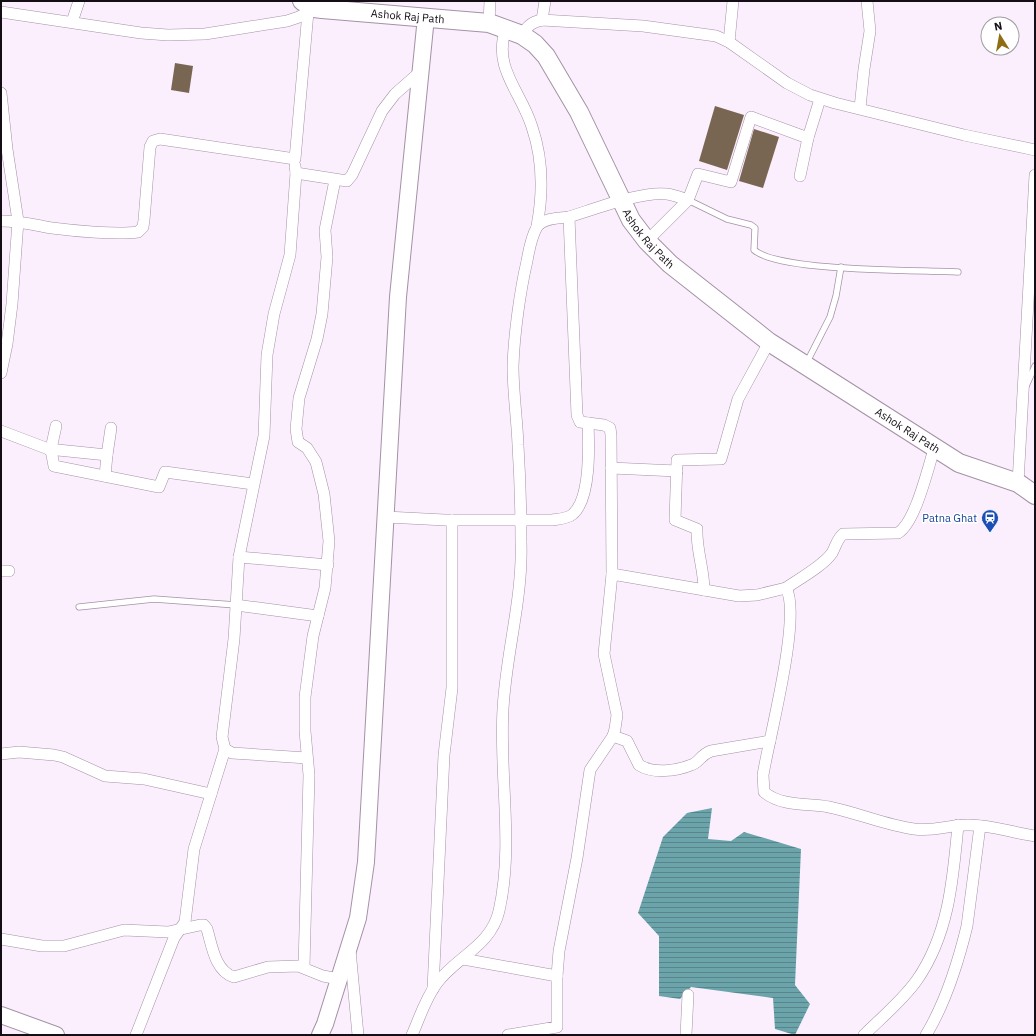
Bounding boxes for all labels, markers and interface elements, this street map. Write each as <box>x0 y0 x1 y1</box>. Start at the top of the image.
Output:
street label: Ashok Raj Path <box>370 6 445 26</box>
north arrow <box>980 16 1020 56</box>
text: N <box>993 19 1003 34</box>
street label: Ashok Raj Path <box>620 207 677 272</box>
street label: Ashok Raj Path <box>873 405 943 456</box>
station icon: Patna Ghat <box>980 508 1000 533</box>
place label: Patna Ghat <box>922 511 977 525</box>

